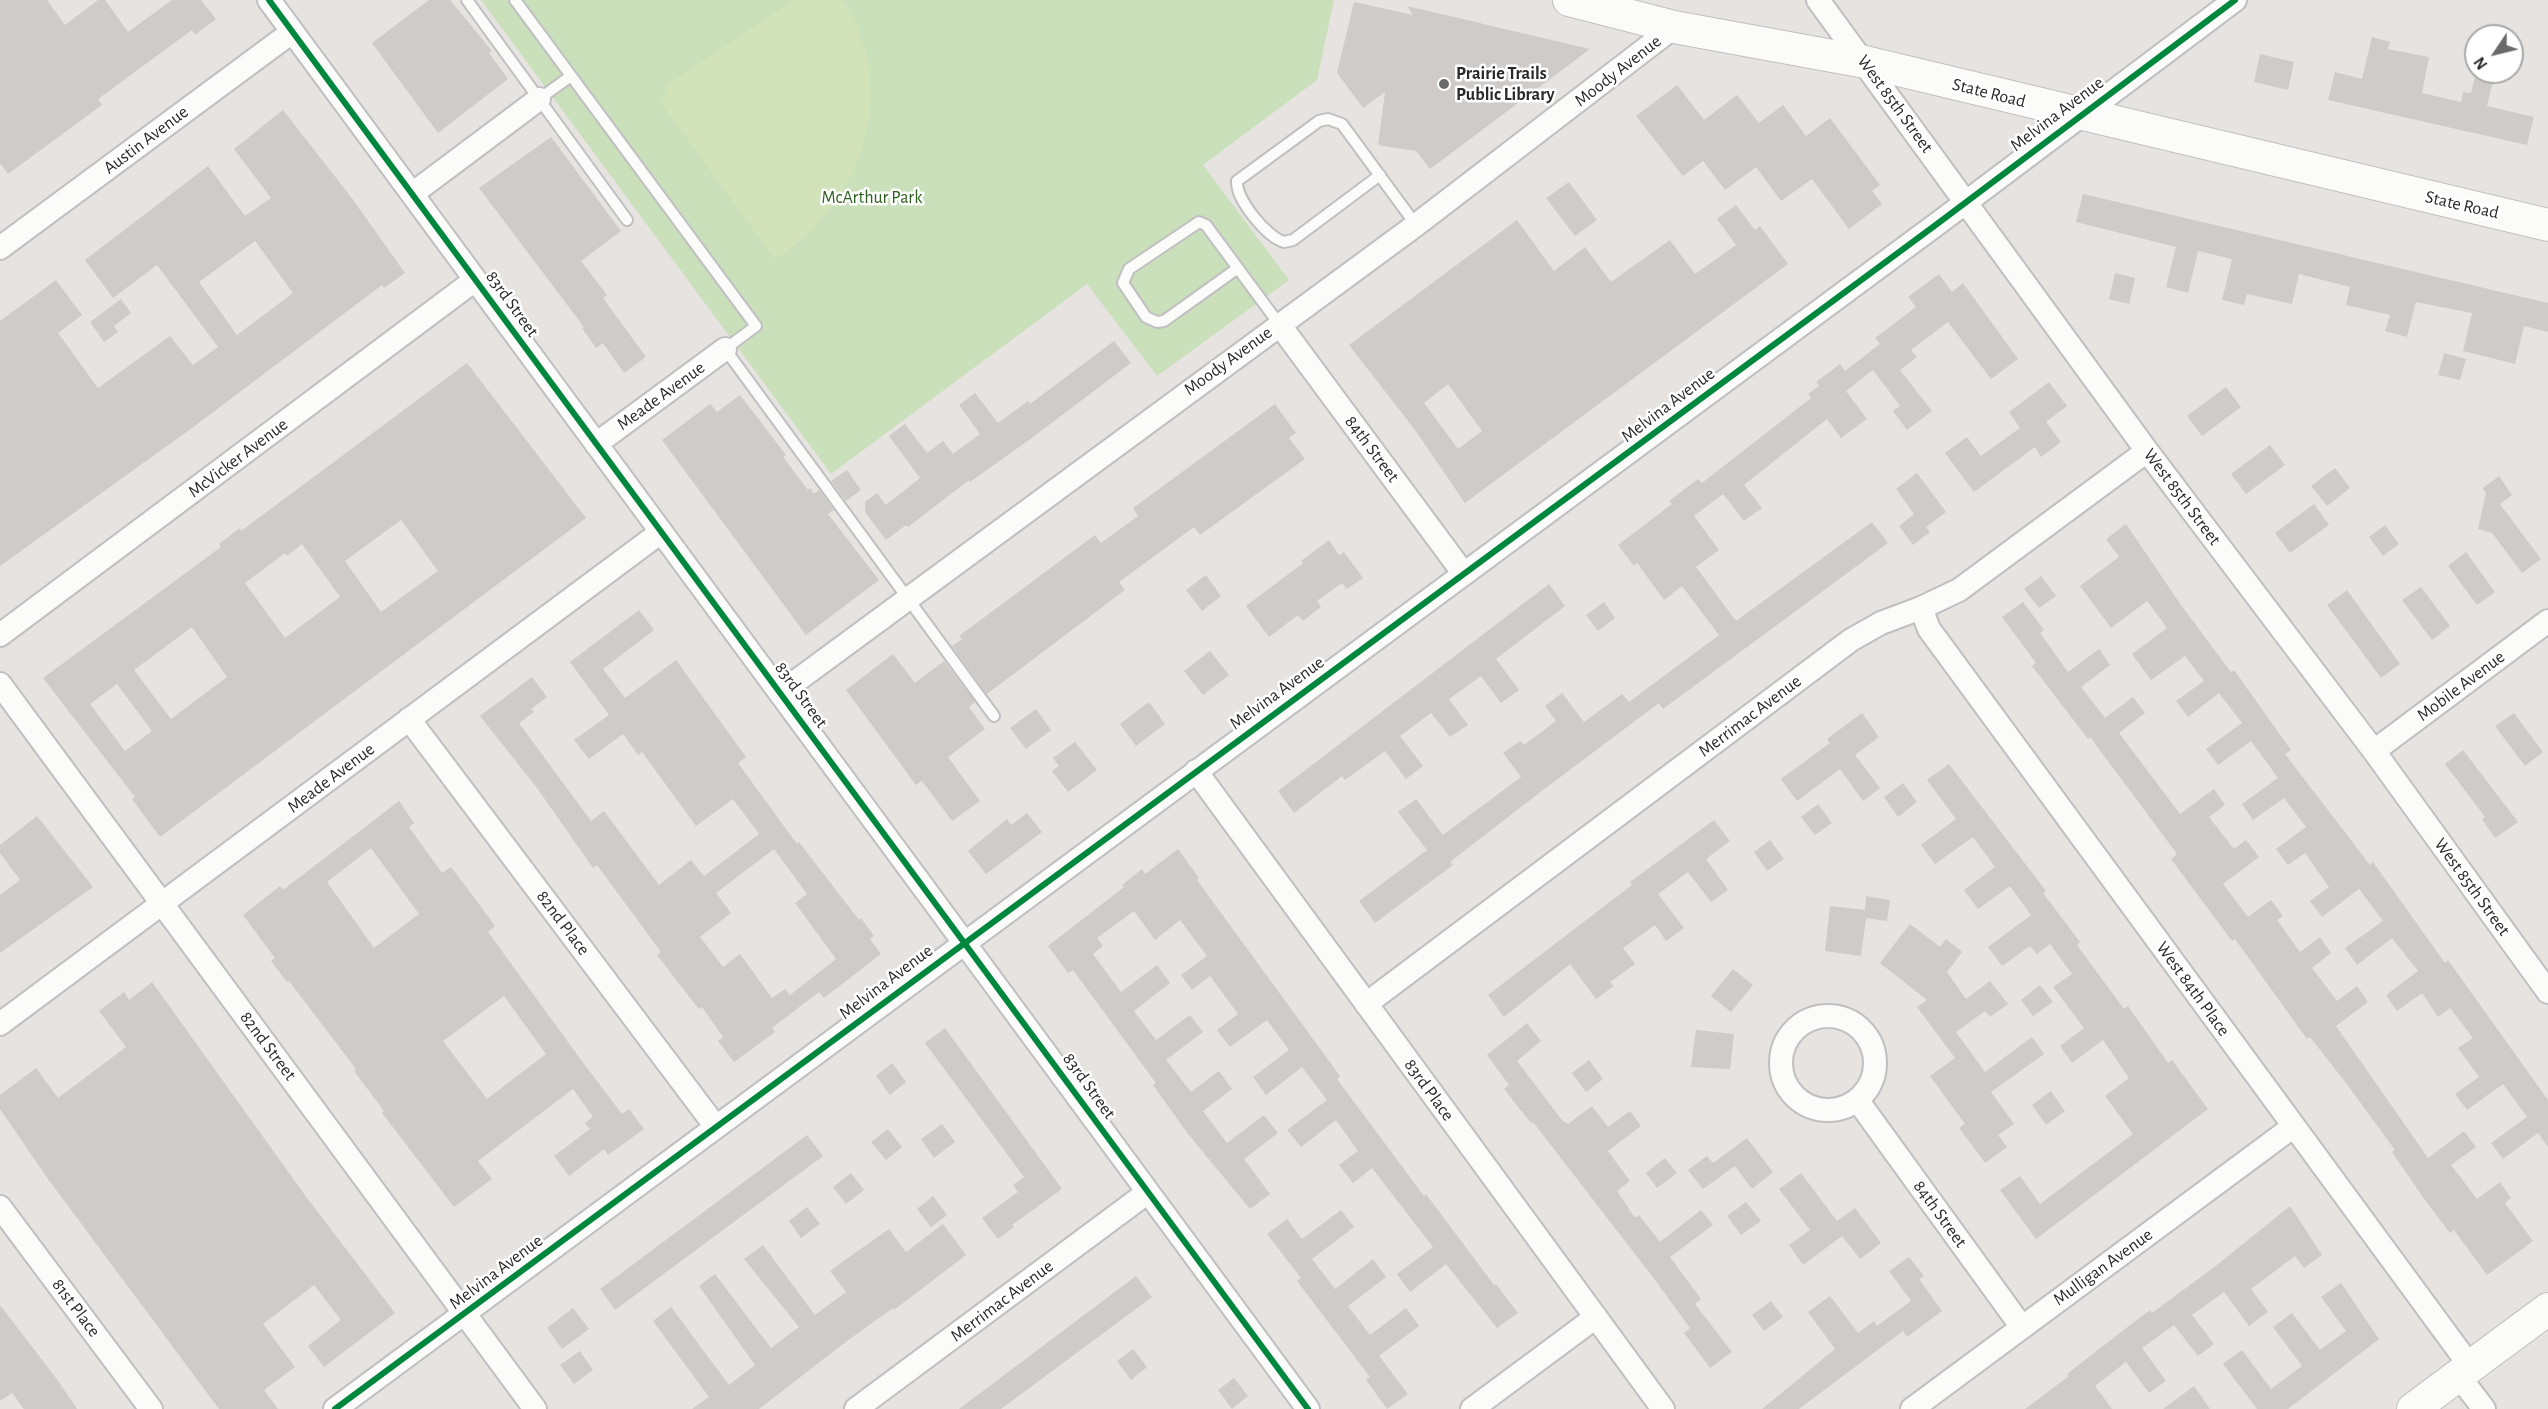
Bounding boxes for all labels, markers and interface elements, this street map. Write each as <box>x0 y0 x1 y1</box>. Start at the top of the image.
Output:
north arrow <box>2464 24 2524 84</box>
street label: Moody Avenue <box>1570 30 1666 112</box>
street label: West 85th Street <box>1852 51 1938 157</box>
text: N <box>2471 54 2491 72</box>
place label: Prairie Trails Public Library <box>1456 63 1555 106</box>
street label: Melvina Avenue <box>2006 72 2108 156</box>
street label: State Road <box>1950 73 2028 113</box>
marker: Prairie Trails Public Library <box>1437 77 1451 91</box>
street label: Austin Avenue <box>99 101 193 179</box>
street label: State Road <box>2423 186 2501 224</box>
park label: McArthur Park <box>822 187 922 209</box>
street label: 83rd Street <box>481 267 543 341</box>
street label: Moody Avenue <box>1180 322 1276 400</box>
street label: Meade Avenue <box>613 357 709 435</box>
street label: Melvina Avenue <box>1617 363 1719 447</box>
street label: 84th Street <box>1340 411 1404 487</box>
street label: McVicker Avenue <box>184 414 292 502</box>
street label: West 85th Street <box>2139 444 2225 550</box>
street label: Mobile Avenue <box>2413 646 2509 726</box>
street label: Melvina Avenue <box>1226 651 1328 735</box>
street label: 83rd Street <box>770 658 832 732</box>
street label: Merrimac Avenue <box>1694 670 1806 762</box>
street label: Meade Avenue <box>283 738 379 818</box>
street label: West 85th Street <box>2429 834 2515 940</box>
street label: 82nd Place <box>532 886 594 960</box>
street label: West 84th Place <box>2151 938 2235 1040</box>
street label: Melvina Avenue <box>835 940 937 1024</box>
street label: 82nd Street <box>235 1007 301 1085</box>
street label: 83rd Street <box>1058 1049 1120 1123</box>
street label: 83rd Place <box>1399 1055 1459 1125</box>
street label: 84th Street <box>1908 1176 1972 1252</box>
street label: Mulligan Avenue <box>2049 1224 2157 1310</box>
street label: Melvina Avenue <box>445 1230 547 1314</box>
street label: Merrimac Avenue <box>946 1255 1058 1347</box>
street label: 81st Place <box>47 1275 105 1341</box>

